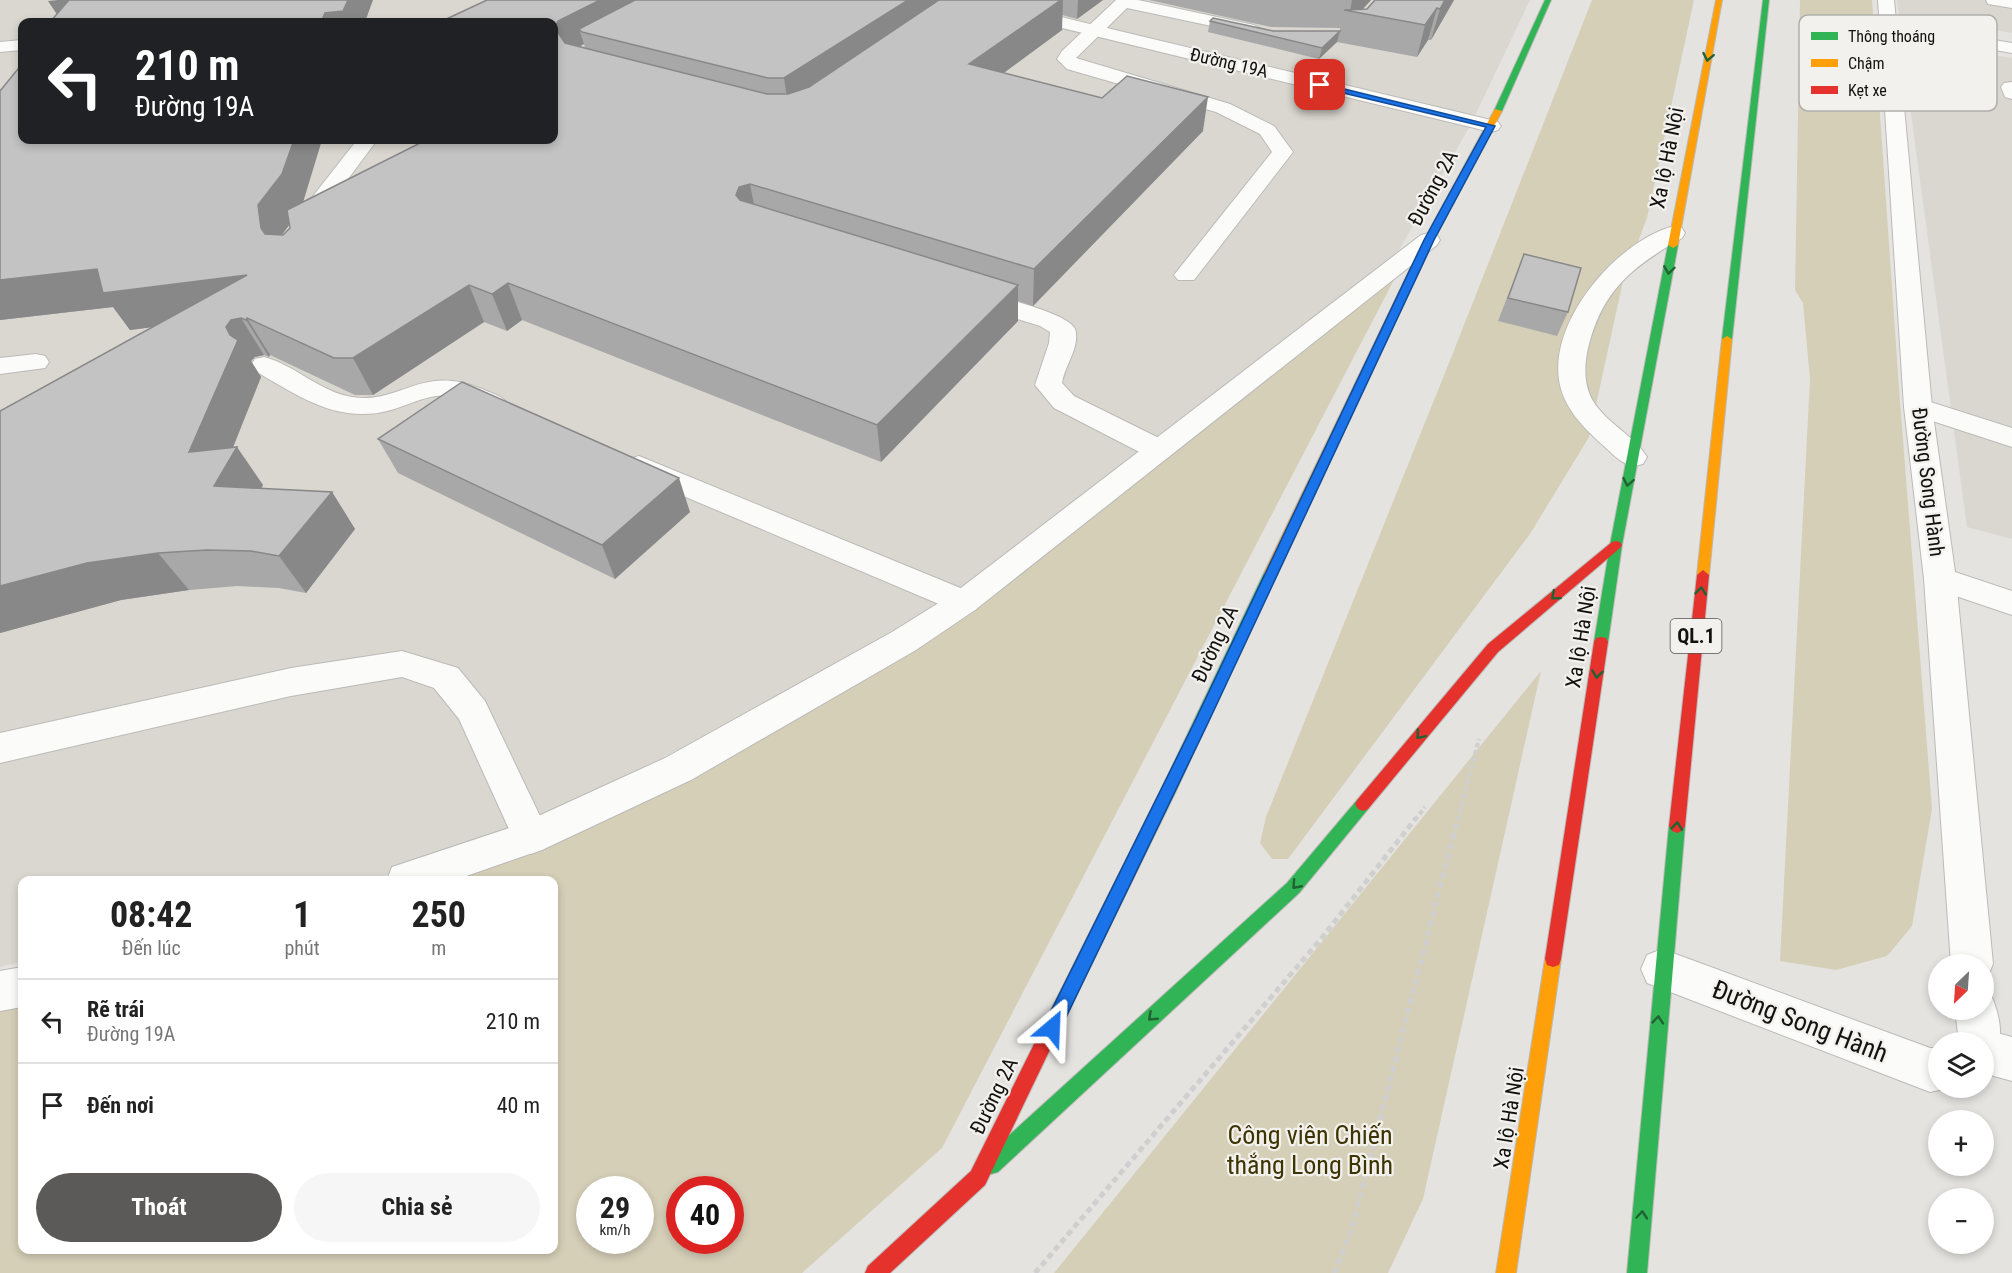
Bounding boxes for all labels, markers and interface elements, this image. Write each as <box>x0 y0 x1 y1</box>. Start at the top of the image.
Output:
legend <box>1799 15 1997 111</box>
text: Thông thoáng <box>1848 27 1935 46</box>
text: 210 m <box>135 41 240 90</box>
icon: left <box>36 42 114 120</box>
street label: Đường 19A <box>1188 43 1271 82</box>
one-way arrow <box>1702 52 1715 62</box>
text: Chậm <box>1848 54 1885 73</box>
pin <box>1294 59 1345 110</box>
icon: arrive <box>1303 68 1336 101</box>
text: Kẹt xe <box>1848 81 1887 100</box>
text: Đường 19A <box>135 91 254 123</box>
street label: Xa lộ Hà Nội <box>1645 105 1689 211</box>
street label: Đường 2A <box>1403 146 1463 230</box>
one-way arrow <box>1663 265 1675 274</box>
street label: Đường Song Hành <box>1907 406 1949 558</box>
one-way arrow <box>1622 477 1635 487</box>
street label: Xa lộ Hà Nội <box>1561 584 1601 690</box>
one-way arrow <box>1694 586 1707 595</box>
one-way arrow <box>1551 588 1562 599</box>
street label: Đường 2A <box>1187 602 1243 686</box>
road number: QL.1 <box>1670 619 1722 653</box>
one-way arrow <box>1591 670 1603 679</box>
one-way arrow <box>1417 728 1428 739</box>
one-way arrow <box>1670 822 1683 831</box>
one-way arrow <box>1292 878 1303 889</box>
text: 08:42 <box>110 894 193 936</box>
text: 1 <box>293 894 311 936</box>
text: 250 <box>411 894 466 936</box>
text: Đến lúc <box>122 936 181 960</box>
text: phút <box>284 936 320 960</box>
text: m <box>431 936 446 960</box>
north arrow <box>1928 954 1994 1020</box>
map controls <box>1928 954 1994 1254</box>
street label: Đường Song Hành <box>1708 974 1892 1068</box>
position arrow <box>1020 996 1084 1060</box>
text: Rẽ trái <box>87 997 144 1022</box>
icon: left <box>36 1005 69 1038</box>
text: 210 m <box>486 1009 540 1034</box>
one-way arrow <box>1149 1010 1160 1021</box>
one-way arrow <box>1651 1016 1664 1025</box>
text: Đường 19A <box>87 1022 175 1046</box>
button: layers <box>1928 1032 1994 1098</box>
street label: Đường 2A <box>965 1054 1023 1138</box>
street label: Xa lộ Hà Nội <box>1489 1065 1529 1171</box>
icon: arrive <box>36 1089 69 1122</box>
text: Đến nơi <box>87 1093 154 1118</box>
text: 40 m <box>497 1093 540 1118</box>
button: + <box>1928 1110 1994 1176</box>
park label: Công viên Chiến thắng Long Bình <box>1227 1120 1393 1180</box>
button: Thoát <box>36 1173 282 1242</box>
button: Chia sẻ <box>294 1173 540 1242</box>
speed limit sign: 40 <box>666 1176 744 1254</box>
button: − <box>1928 1188 1994 1254</box>
text: 29 <box>600 1190 630 1225</box>
one-way arrow <box>1635 1210 1648 1219</box>
text: km/h <box>600 1221 630 1239</box>

